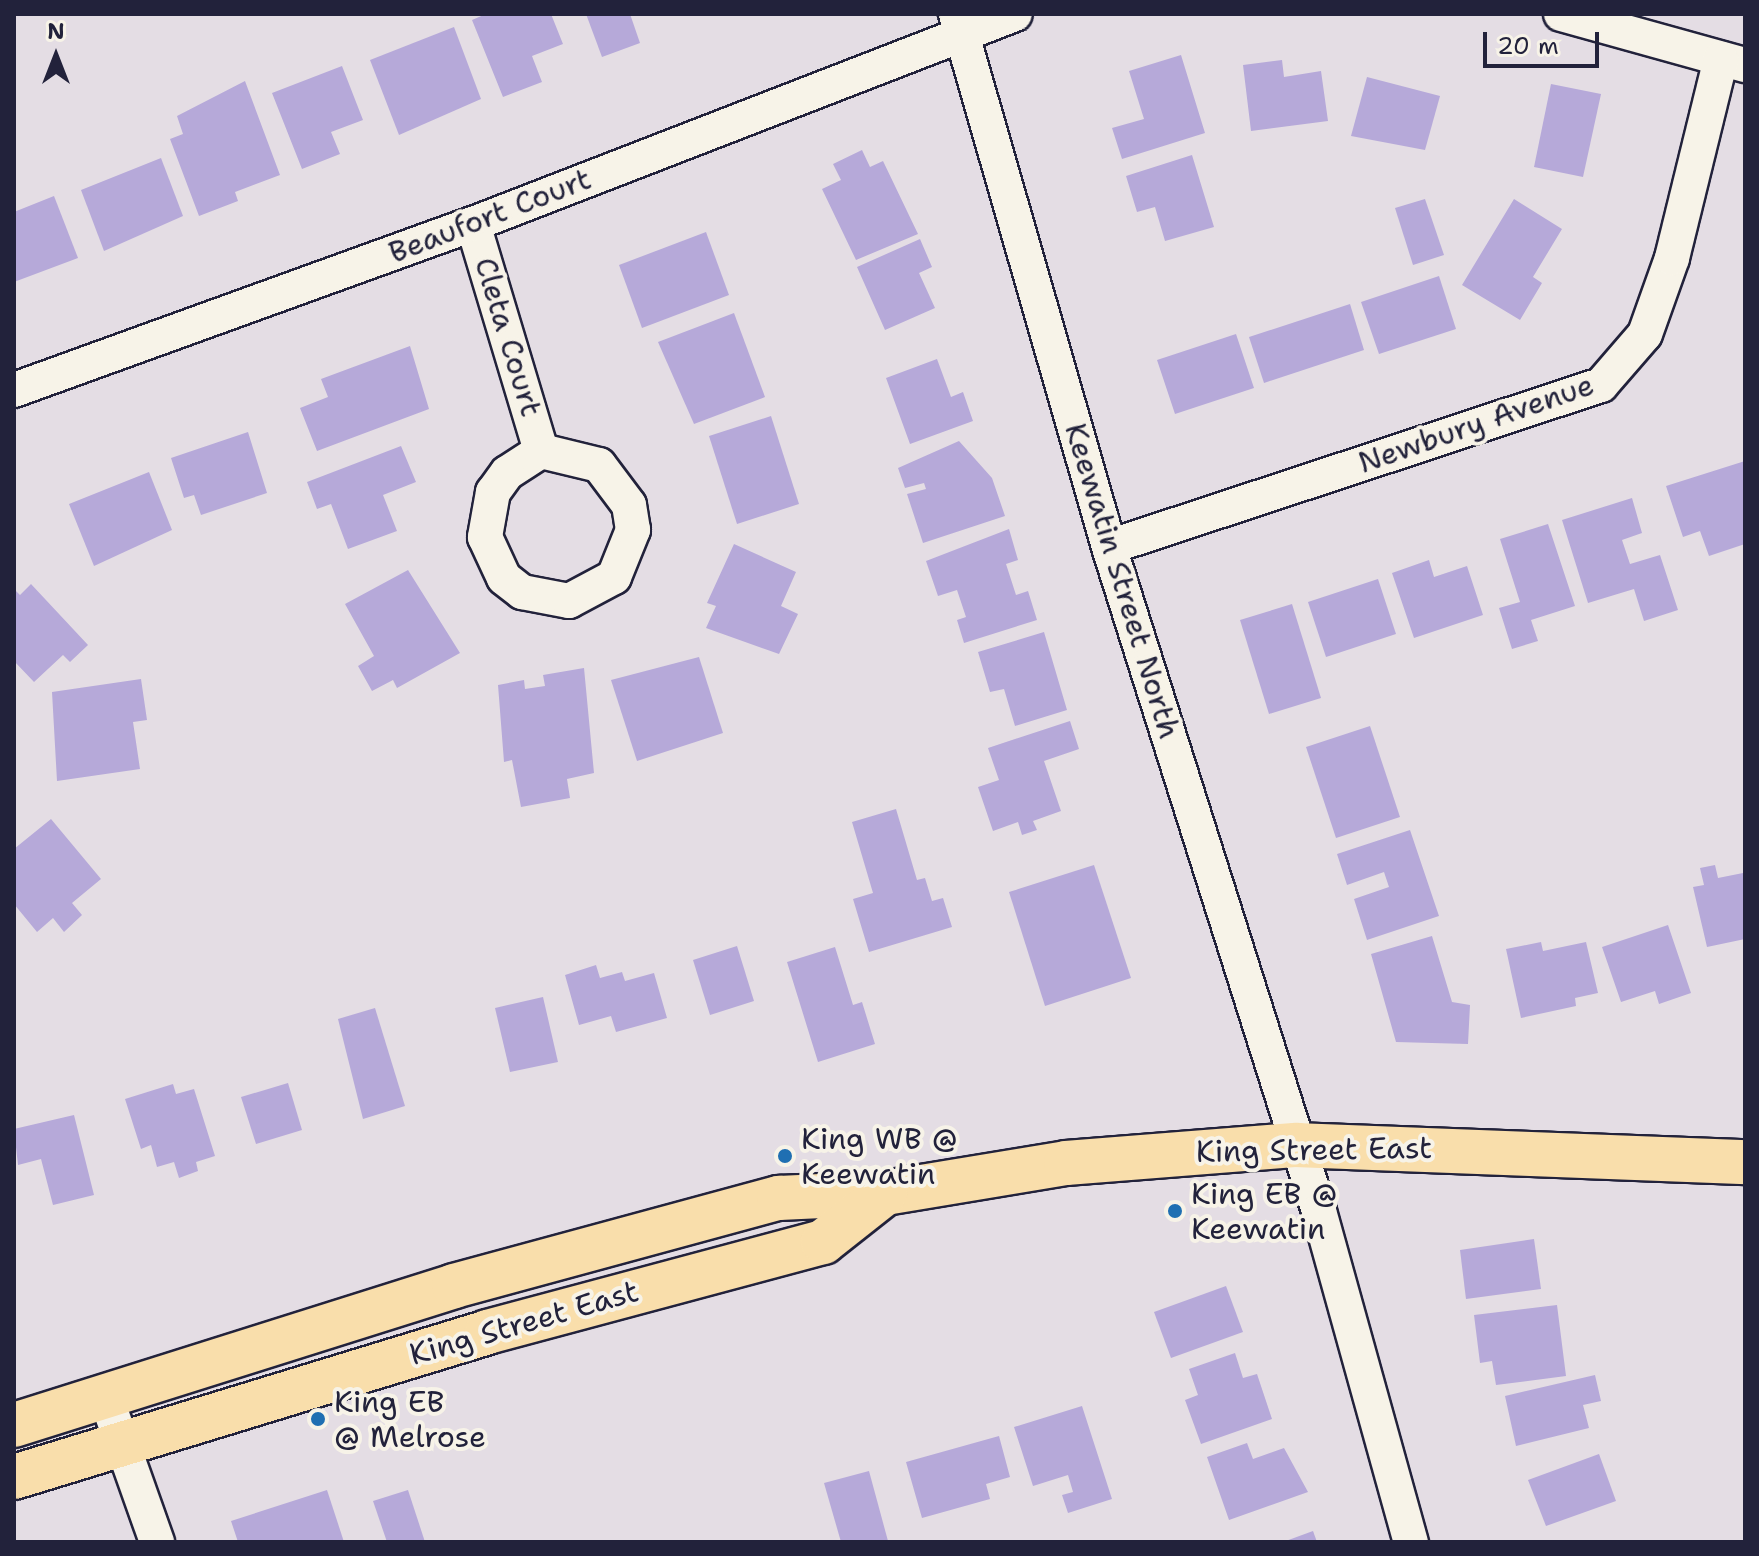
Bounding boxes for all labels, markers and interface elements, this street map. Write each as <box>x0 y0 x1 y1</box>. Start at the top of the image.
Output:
north arrow <box>16 16 96 96</box>
scale bar <box>1487 16 1603 66</box>
text: N <box>47 17 65 46</box>
text: 20 m <box>1497 30 1559 62</box>
street label: Beaufort Court <box>384 161 596 271</box>
street label: Cleta Court <box>467 253 549 421</box>
street label: Newbury Avenue <box>1354 367 1598 481</box>
street label: Keewatin Street North <box>1057 419 1187 743</box>
place label: King WB @ Keewatin <box>801 1121 958 1192</box>
street label: King Street East <box>1196 1130 1432 1170</box>
marker: King WB @ Keewatin <box>776 1147 794 1165</box>
place label: King EB @ Keewatin <box>1191 1176 1337 1246</box>
marker: King EB @ Keewatin <box>1166 1202 1184 1220</box>
street label: King Street East <box>405 1273 643 1373</box>
place label: King EB @ Melrose <box>334 1384 486 1454</box>
marker: King EB @ Melrose <box>309 1410 327 1428</box>

